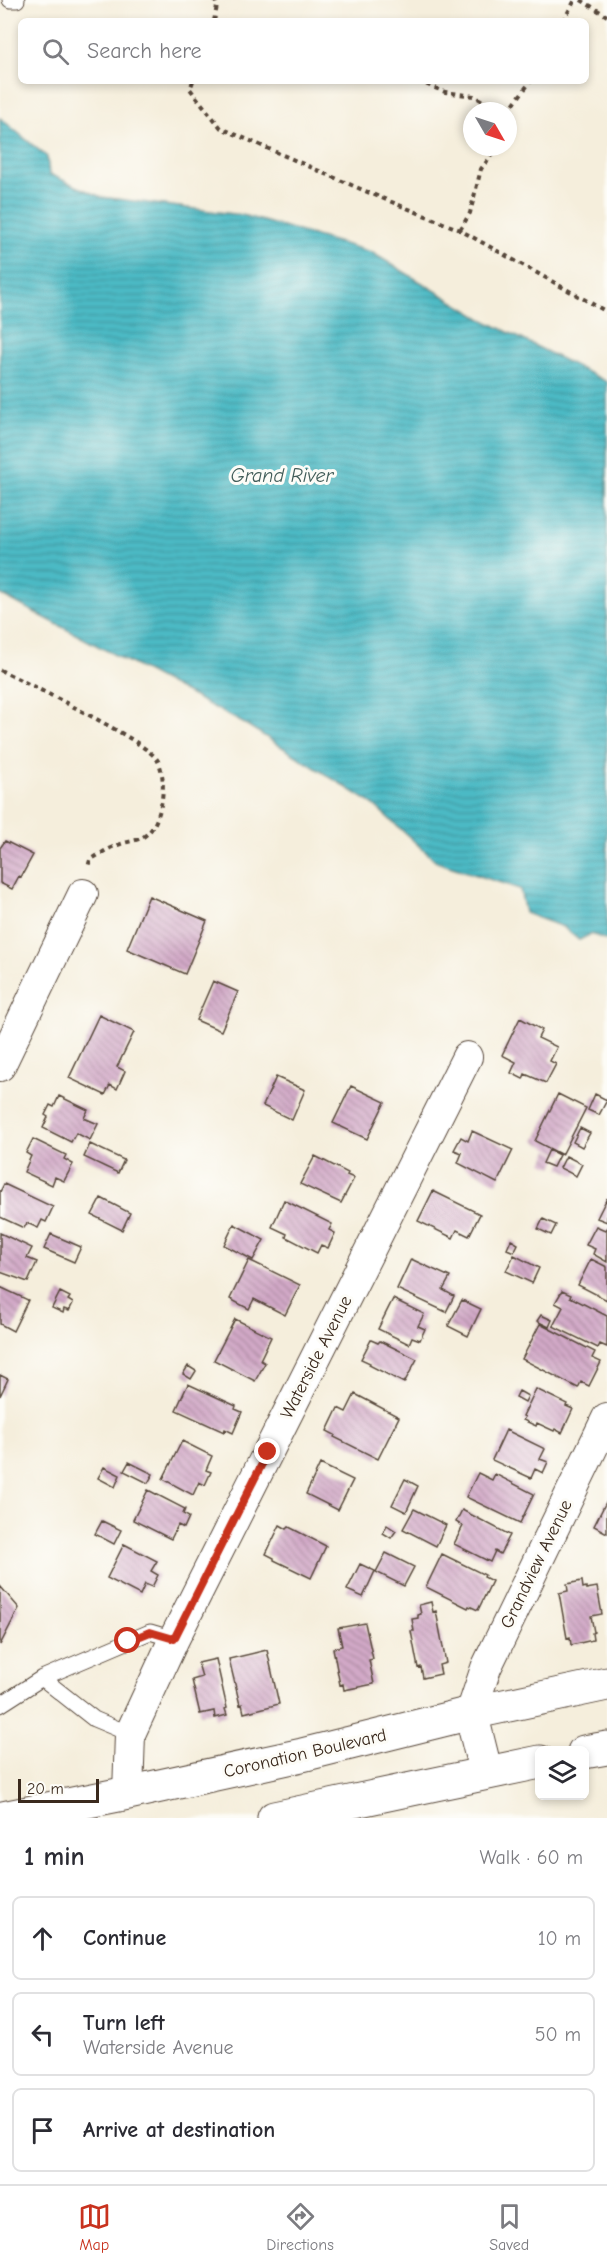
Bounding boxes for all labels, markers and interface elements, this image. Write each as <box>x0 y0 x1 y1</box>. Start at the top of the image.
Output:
search box <box>18 18 589 84</box>
icon: search <box>39 35 72 68</box>
text: Search here <box>87 38 202 64</box>
north arrow <box>463 102 517 156</box>
water label: Grand River <box>230 464 335 487</box>
street label: Waterside Avenue <box>276 1292 357 1422</box>
route end <box>254 1438 280 1464</box>
street label: Grandview Avenue <box>496 1496 577 1632</box>
route start <box>114 1627 140 1653</box>
street label: Coronation Boulevard <box>222 1725 389 1782</box>
map controls <box>535 1746 589 1800</box>
button: layers <box>535 1746 589 1800</box>
scale bar <box>18 1776 99 1804</box>
text: 20 m <box>27 1780 64 1798</box>
text: 1 min <box>24 1842 85 1872</box>
text: Walk · 60 m <box>480 1846 583 1869</box>
icon: ahead <box>26 1922 59 1955</box>
text: Continue <box>83 1925 166 1951</box>
text: 10 m <box>538 1927 581 1950</box>
text: Turn left <box>83 2010 165 2036</box>
icon: left <box>26 2018 59 2051</box>
text: 50 m <box>535 2023 581 2046</box>
text: Waterside Avenue <box>83 2036 233 2059</box>
icon: arrive <box>26 2114 59 2147</box>
text: Arrive at destination <box>83 2117 275 2143</box>
tab: Map <box>78 2200 111 2254</box>
tab: Directions <box>266 2200 334 2254</box>
tab: Saved <box>489 2200 529 2254</box>

